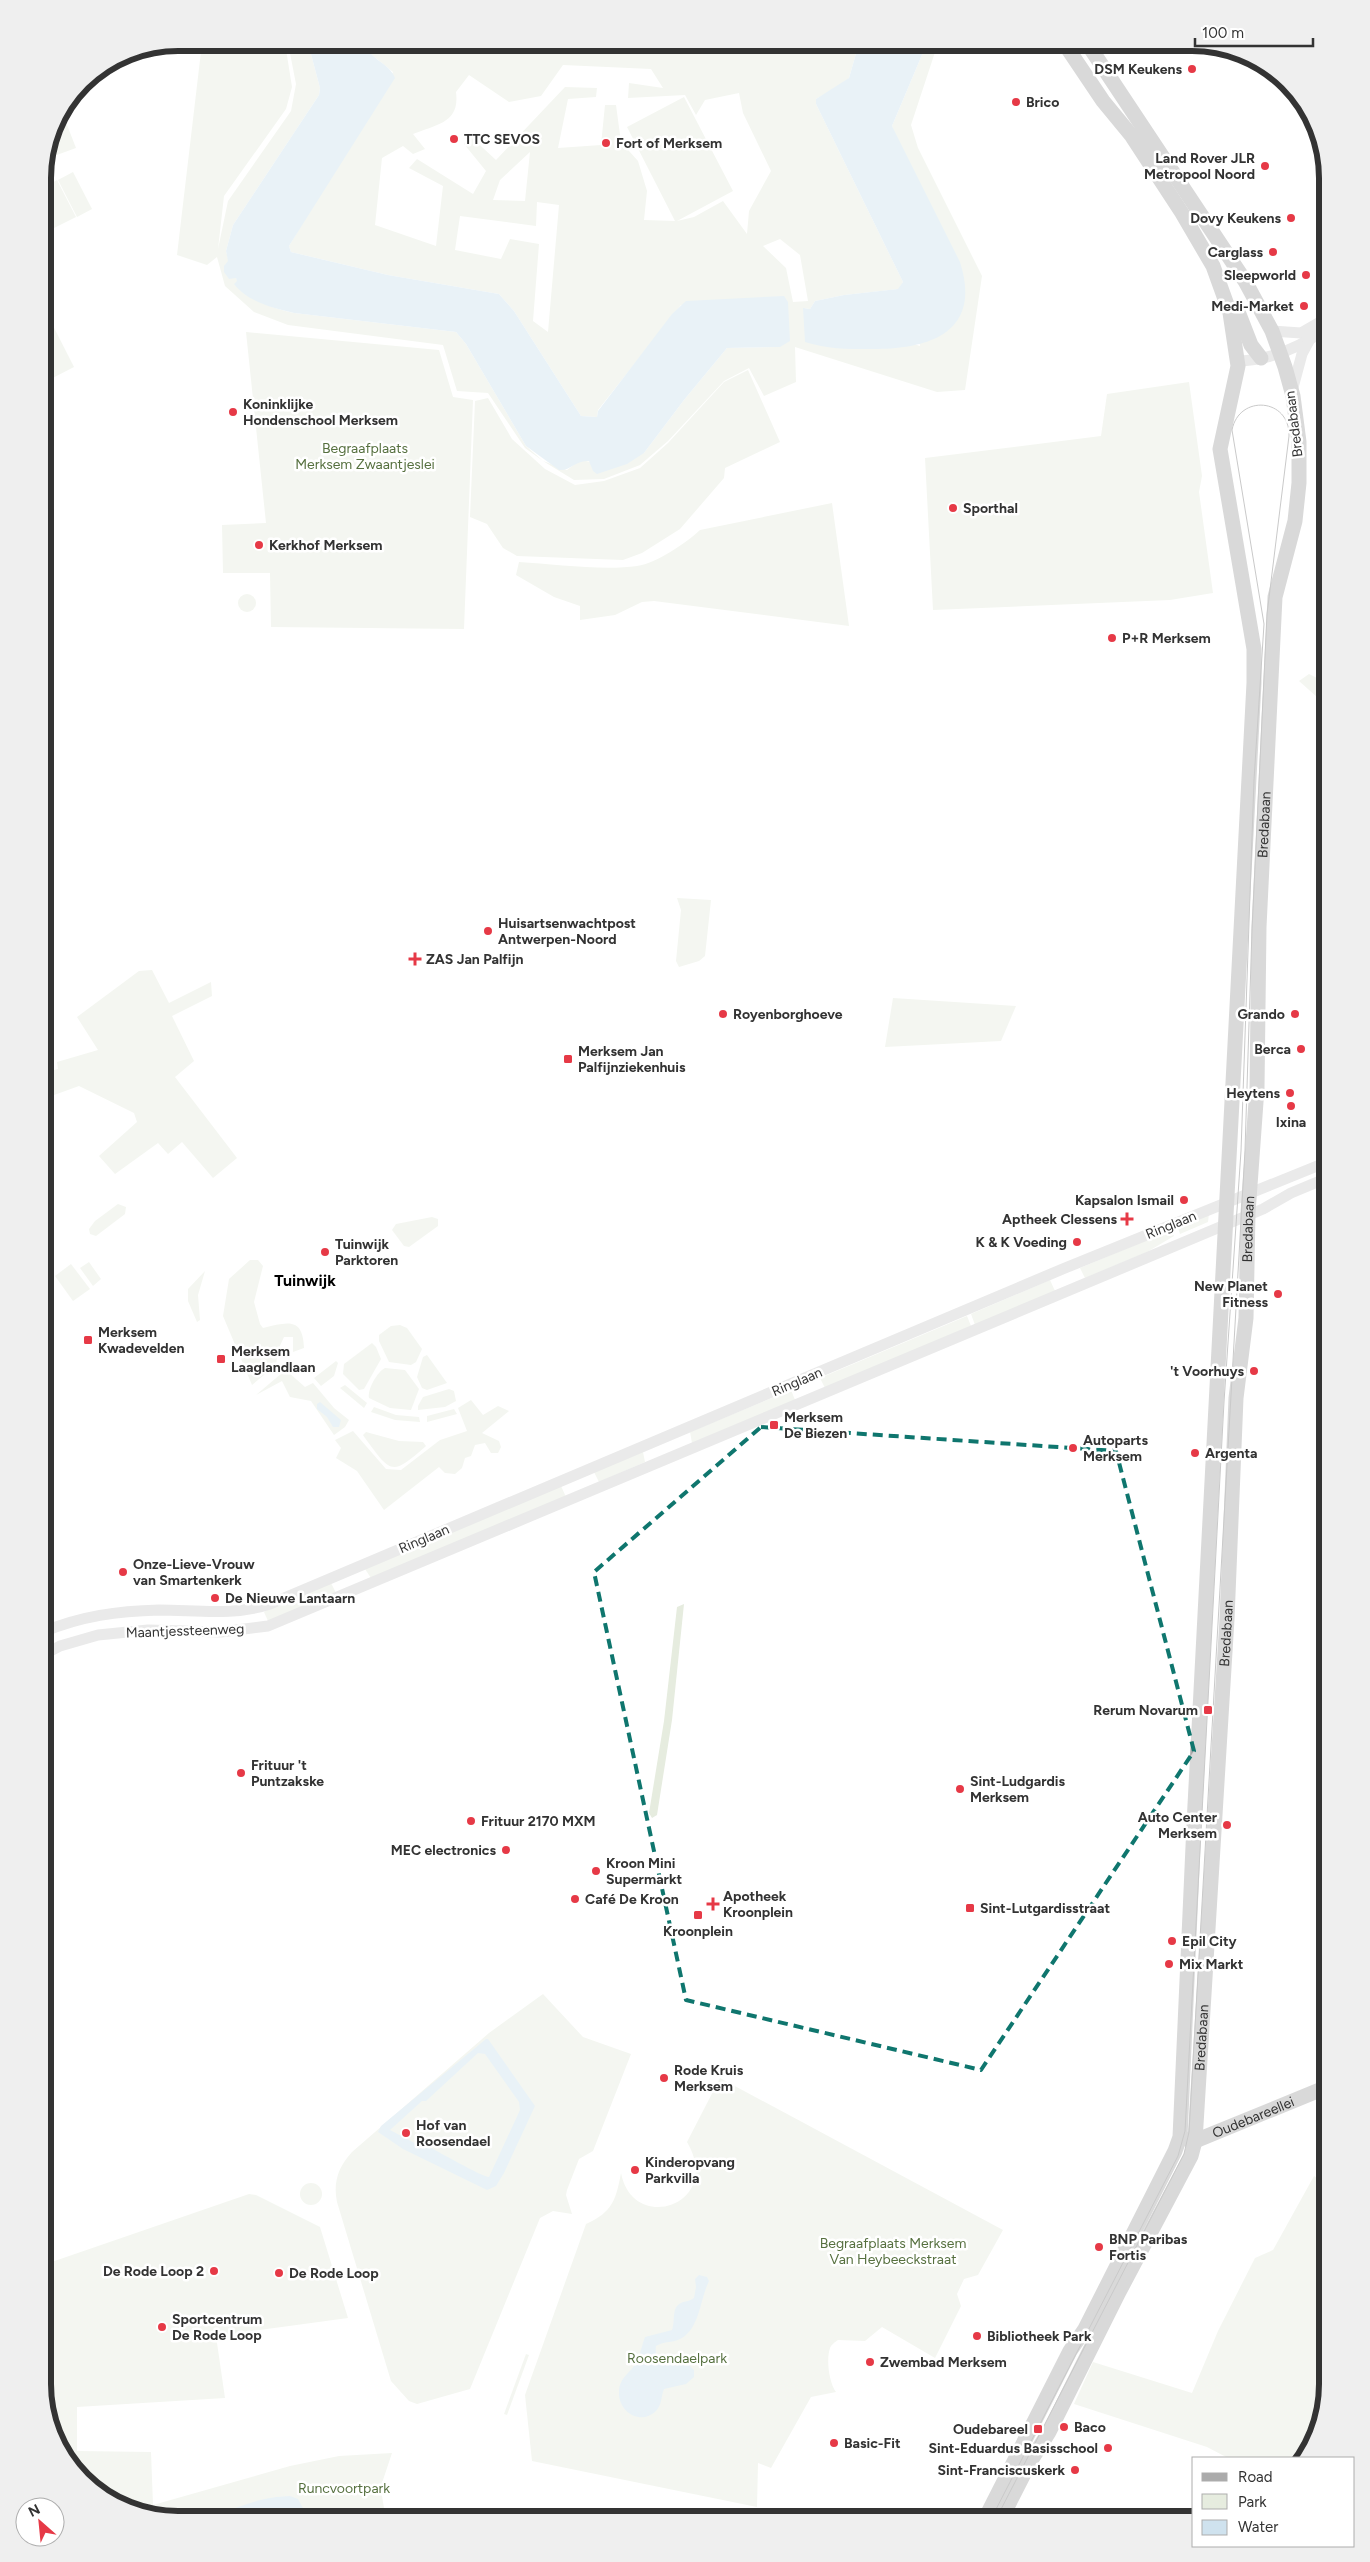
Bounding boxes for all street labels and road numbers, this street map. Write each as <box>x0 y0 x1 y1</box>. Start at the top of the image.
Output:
street label: Bredabaan <box>1281 390 1306 458</box>
street label: Bredabaan <box>1254 791 1274 858</box>
street label: Bredabaan <box>1239 1195 1258 1263</box>
street label: Ringlaan <box>1143 1207 1199 1243</box>
street label: Ringlaan <box>769 1364 825 1400</box>
street label: Ringlaan <box>396 1521 452 1557</box>
street label: Bredabaan <box>1216 1600 1236 1667</box>
street label: Maantjessteenweg <box>125 1620 245 1642</box>
street label: Bredabaan <box>1191 2004 1212 2071</box>
street label: Oudebareellei <box>1210 2093 1297 2142</box>

